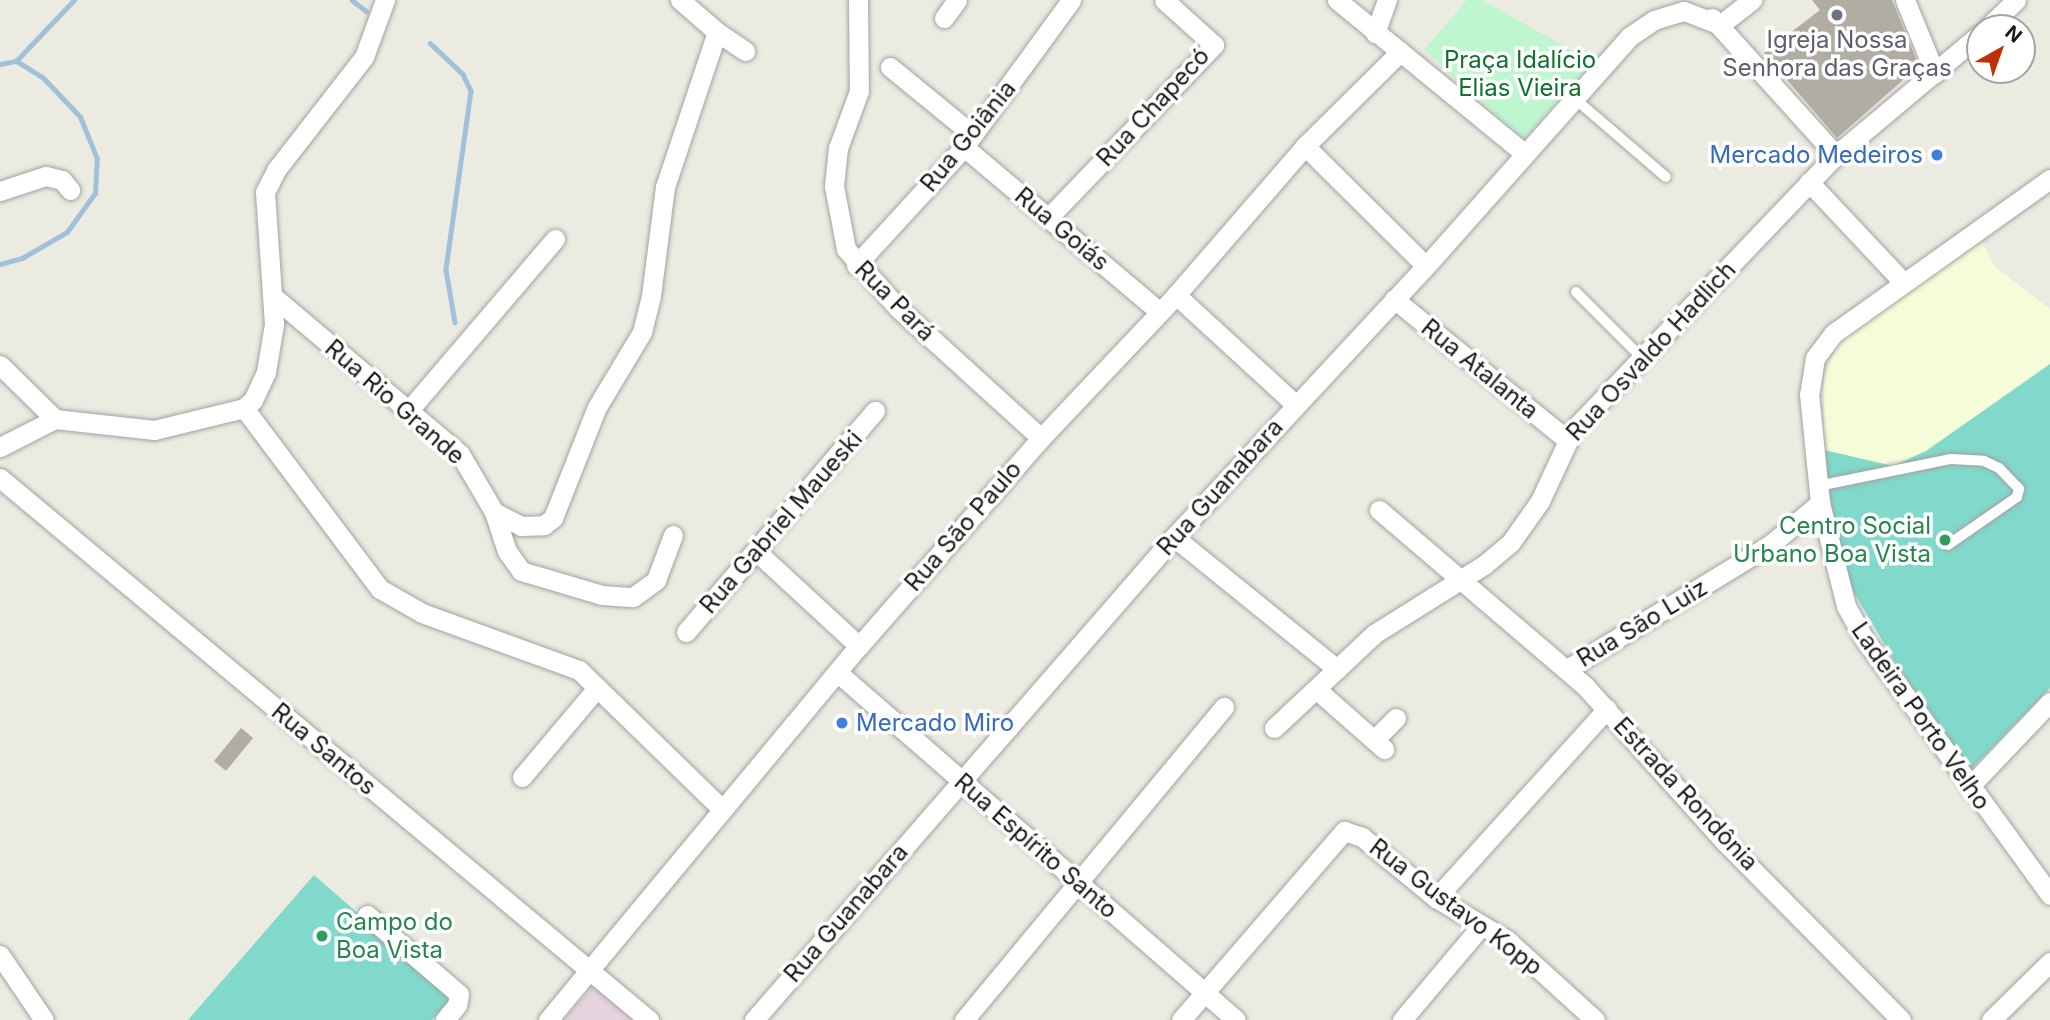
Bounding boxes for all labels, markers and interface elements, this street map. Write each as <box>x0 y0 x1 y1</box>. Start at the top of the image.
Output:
marker: Igreja Nossa Senhora das Graças <box>1829 7 1845 23</box>
north arrow <box>1966 14 2036 84</box>
text: N <box>2001 21 2026 48</box>
place label: Igreja Nossa Senhora das Graças <box>1722 26 1952 82</box>
street label: Rua Chapecó <box>1091 42 1215 172</box>
park label: Praça Idalício Elias Vieira <box>1444 46 1596 102</box>
street label: Rua Goiânia <box>914 75 1022 197</box>
place label: Mercado Medeiros <box>1710 141 1923 169</box>
marker: Mercado Medeiros <box>1929 147 1945 163</box>
street label: Rua Goiás <box>1009 181 1115 277</box>
street label: Rua Pará <box>849 255 941 347</box>
street label: Rua Osvaldo Hadlich <box>1560 255 1742 447</box>
street label: Rua Atalanta <box>1416 313 1544 425</box>
street label: Rua Rio Grande <box>319 334 471 470</box>
street label: Rua Guanabara <box>1151 413 1289 561</box>
street label: Rua Gabriel Maueski <box>694 425 868 619</box>
street label: Rua São Paulo <box>899 455 1027 597</box>
place label: Centro Social Urbano Boa Vista <box>1733 512 1931 568</box>
marker: Centro Social Urbano Boa Vista <box>1937 532 1953 548</box>
street label: Rua São Luiz <box>1572 573 1712 673</box>
street label: Ladeira Porto Velho <box>1845 617 1997 815</box>
street label: Rua Santos <box>266 697 382 801</box>
place label: Mercado Miro <box>856 709 1014 737</box>
street label: Estrada Rondônia <box>1608 712 1764 876</box>
marker: Mercado Miro <box>834 715 850 731</box>
street label: Rua Espírito Santo <box>949 767 1123 925</box>
street label: Rua Gustavo Kopp <box>1364 833 1548 981</box>
street label: Rua Guanabara <box>778 838 914 988</box>
place label: Campo do Boa Vista <box>336 908 453 964</box>
marker: Campo do Boa Vista <box>314 928 330 944</box>

